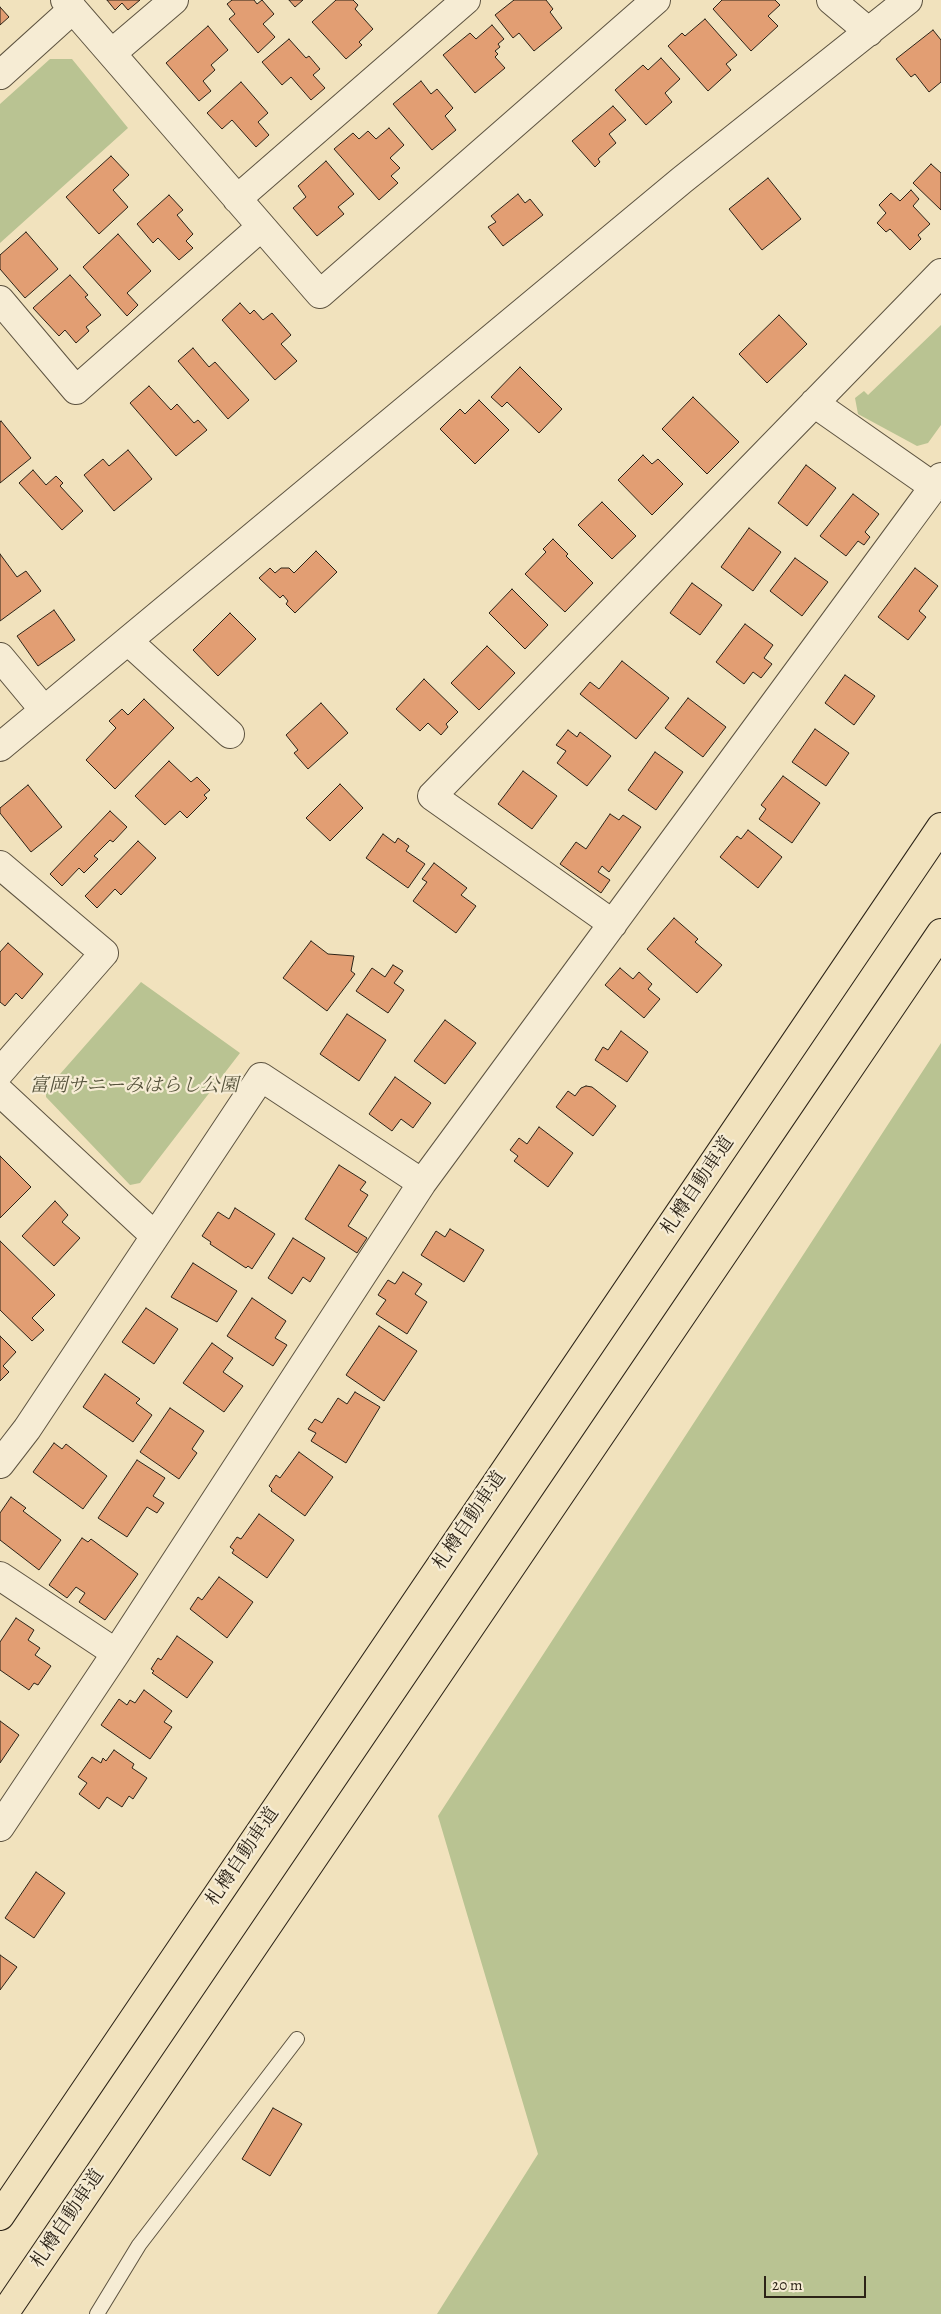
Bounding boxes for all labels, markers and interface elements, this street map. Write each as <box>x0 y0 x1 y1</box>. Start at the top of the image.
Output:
park label: 富岡サニーみはらし公園 <box>30 1075 238 1097</box>
street label: 札樽自動車道 <box>657 1132 739 1240</box>
street label: 札樽自動車道 <box>429 1467 511 1575</box>
street label: 札樽自動車道 <box>202 1803 284 1911</box>
street label: 札樽自動車道 <box>27 2165 109 2273</box>
scale bar <box>766 2266 868 2298</box>
text: 20 m <box>772 2275 803 2295</box>

